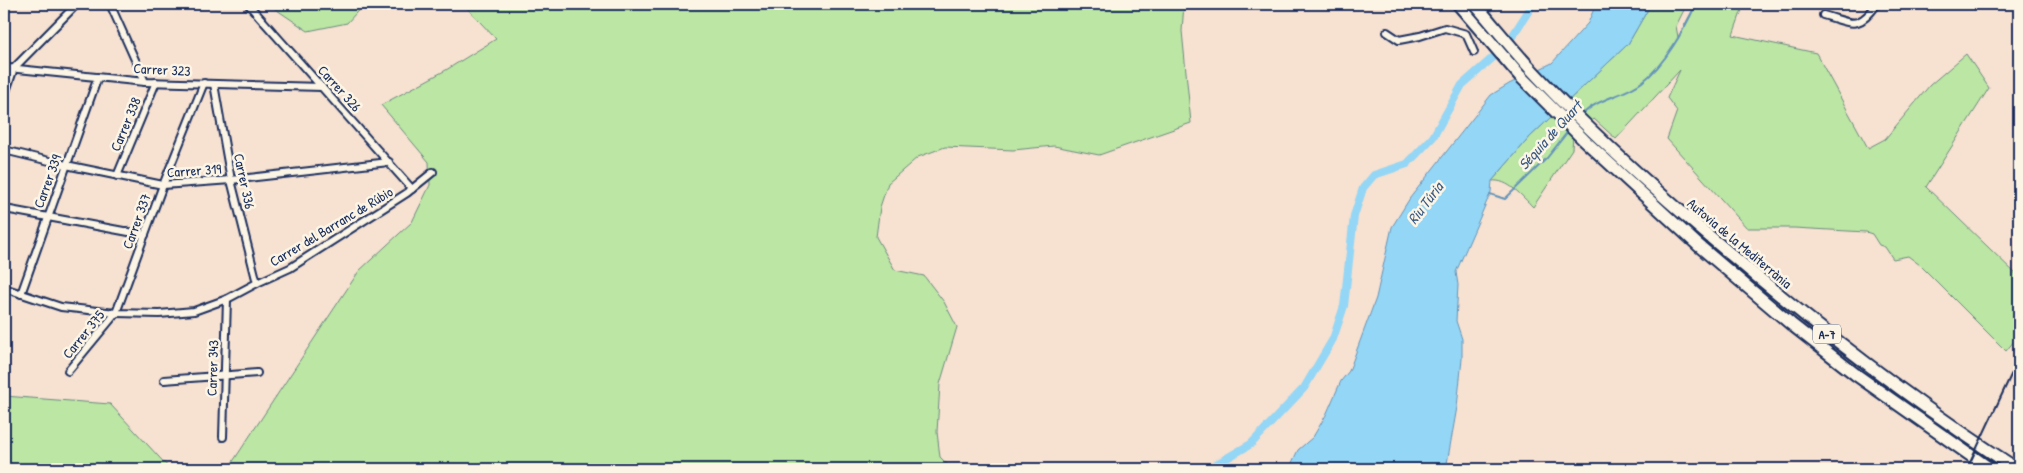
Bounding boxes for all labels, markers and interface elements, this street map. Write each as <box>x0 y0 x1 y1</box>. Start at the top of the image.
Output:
street label: Carrer 323 <box>133 58 191 80</box>
street label: Carrer 326 <box>314 61 366 116</box>
street label: Carrer 338 <box>105 94 145 154</box>
water label: Séquia de Quart <box>1513 94 1589 174</box>
street label: Carrer 339 <box>29 152 65 210</box>
street label: Carrer 336 <box>230 152 260 211</box>
street label: Carrer 319 <box>166 159 222 181</box>
water label: Riu Túria <box>1402 176 1449 228</box>
street label: Carrer del Barranc de Rúbio <box>266 181 396 270</box>
street label: Carrer 337 <box>117 191 155 251</box>
street label: Autovia de la Mediterrània <box>1684 194 1797 293</box>
street label: Carrer 375 <box>58 306 108 362</box>
road number: A-7 <box>1813 324 1841 344</box>
street label: Carrer 343 <box>202 340 222 396</box>

